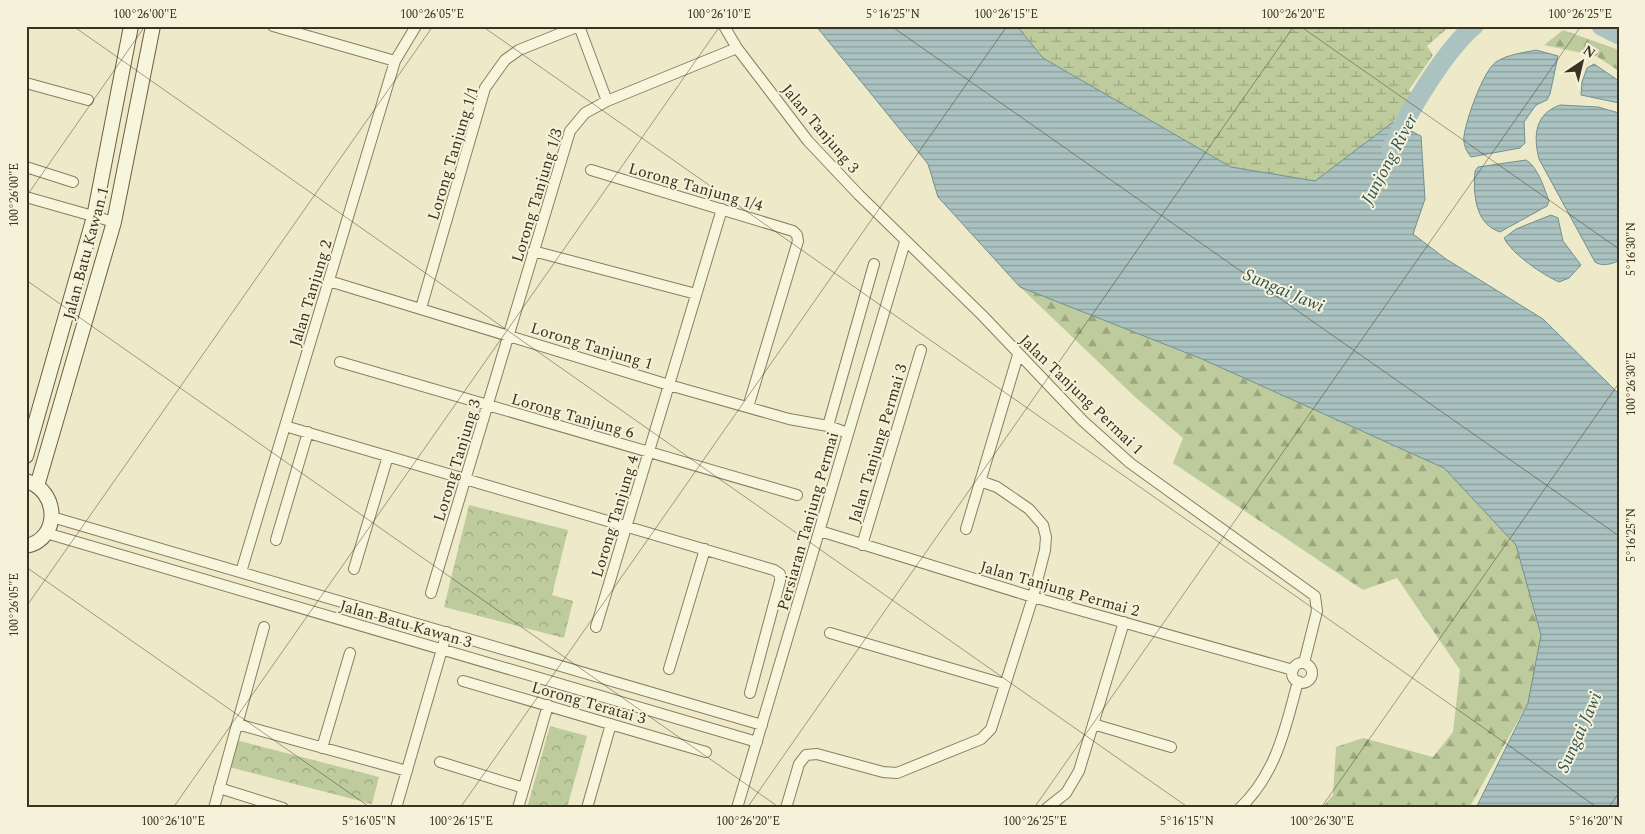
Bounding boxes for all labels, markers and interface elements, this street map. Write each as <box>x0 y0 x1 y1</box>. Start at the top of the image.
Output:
text: 100°26'00"E <box>113 5 177 24</box>
text: 100°26'05"E <box>400 5 464 24</box>
text: 100°26'10"E <box>687 5 751 24</box>
text: 5°16'25"N <box>866 5 920 24</box>
text: 100°26'15"E <box>974 5 1038 24</box>
text: 100°26'20"E <box>1261 5 1325 24</box>
text: 100°26'25"E <box>1548 5 1612 24</box>
north arrow <box>1558 38 1608 88</box>
text: N <box>1578 40 1600 64</box>
street label: Jalan Tanjung 3 <box>776 79 865 179</box>
street label: Lorong Tanjung 1/1 <box>421 83 485 223</box>
water label: Junjong River <box>1353 108 1425 211</box>
street label: Lorong Tanjung 1/3 <box>505 125 569 265</box>
street label: Lorong Tanjung 1/4 <box>626 156 766 218</box>
text: 100°26'00"E <box>5 163 24 227</box>
street label: Jalan Batu Kawan 1 <box>57 184 115 322</box>
text: 5°16'30"N <box>1622 222 1641 276</box>
street label: Jalan Tanjung 2 <box>283 237 339 350</box>
water label: Sungai Jawi <box>1239 261 1328 320</box>
street label: Lorong Tanjung 1 <box>528 316 656 376</box>
street label: Jalan Tanjung Permai 1 <box>1014 329 1149 461</box>
text: 100°26'30"E <box>1622 352 1641 416</box>
street label: Jalan Tanjung Permai 3 <box>842 361 914 526</box>
street label: Lorong Tanjung 6 <box>508 387 637 445</box>
street label: Lorong Tanjung 3 <box>427 396 487 524</box>
street label: Persiaran Tanjung Permai <box>771 429 845 614</box>
street label: Lorong Tanjung 4 <box>585 452 645 580</box>
text: 5°16'25"N <box>1622 508 1641 562</box>
street label: Jalan Tanjung Permai 2 <box>977 555 1142 623</box>
text: 100°26'05"E <box>5 573 24 637</box>
street label: Jalan Batu Kawan 3 <box>337 594 475 654</box>
street label: Lorong Teratai 3 <box>529 675 649 731</box>
water label: Sungai Jawi <box>1550 688 1609 777</box>
text: 100°26'10"E <box>141 812 205 831</box>
text: 5°16'05"N <box>342 812 396 831</box>
text: 100°26'15"E <box>429 812 493 831</box>
text: 100°26'20"E <box>716 812 780 831</box>
text: 100°26'25"E <box>1003 812 1067 831</box>
text: 5°16'15"N <box>1160 812 1214 831</box>
text: 100°26'30"E <box>1290 812 1354 831</box>
text: 5°16'20"N <box>1569 812 1623 831</box>

